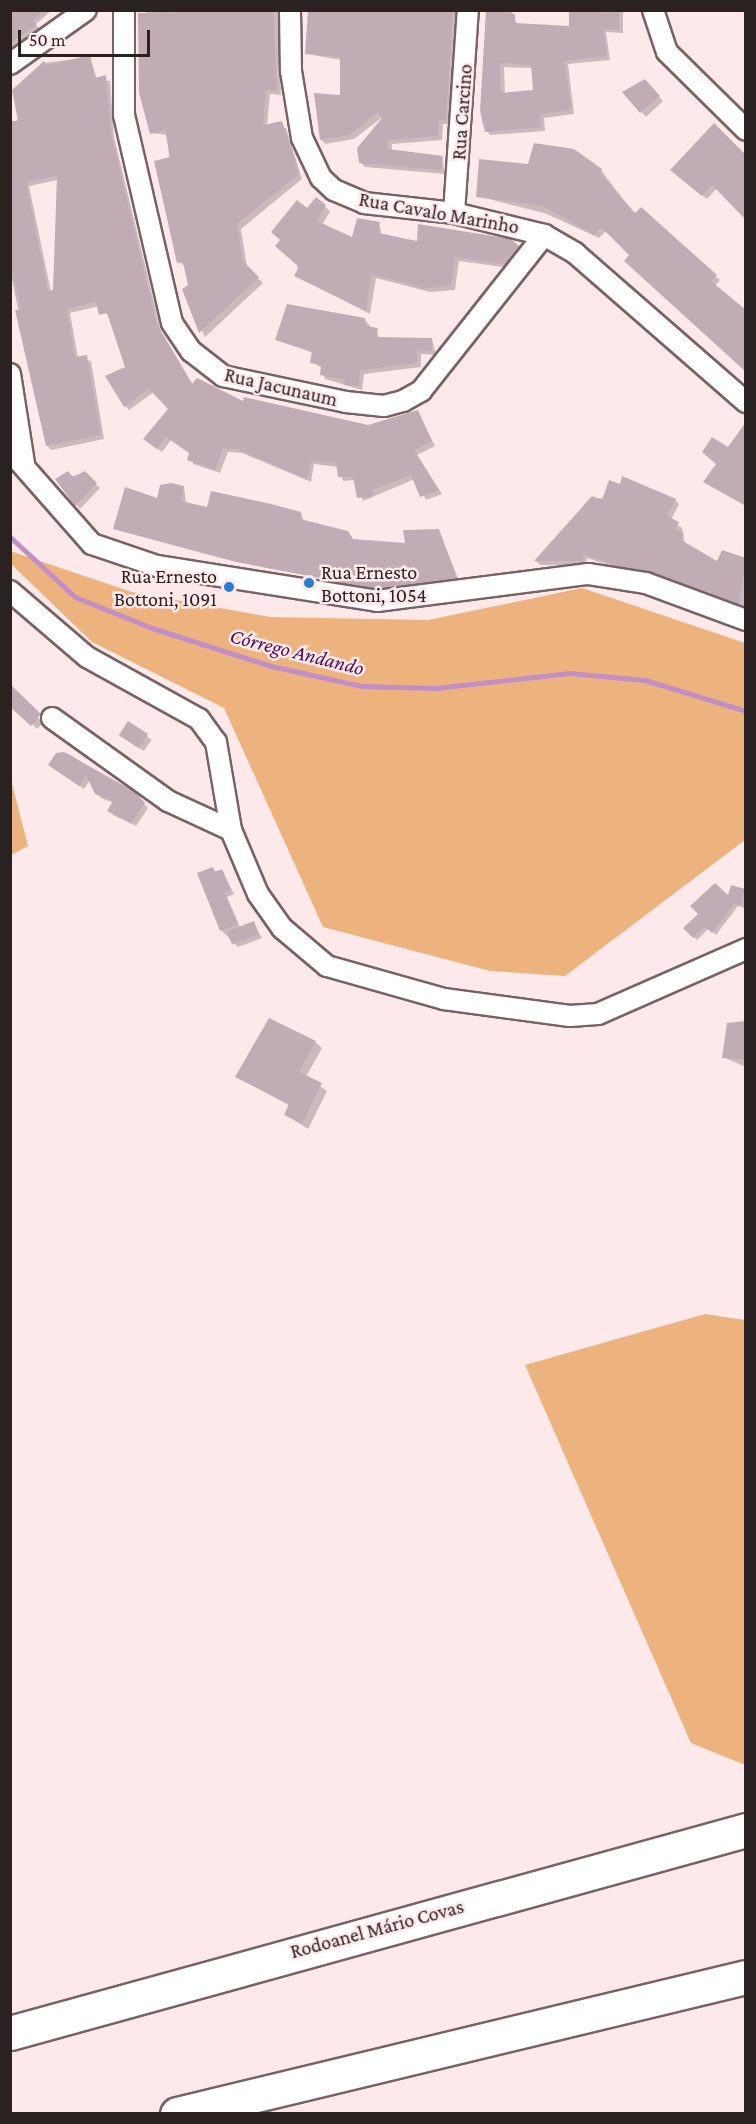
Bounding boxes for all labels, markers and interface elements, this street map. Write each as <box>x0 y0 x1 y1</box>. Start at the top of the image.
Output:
scale bar <box>21 18 153 56</box>
text: 50 m <box>29 30 66 50</box>
street label: Rua Carcino <box>447 63 477 161</box>
street label: Rua Cavalo Marinho <box>357 187 521 239</box>
street label: Rua Jacunaum <box>222 362 340 412</box>
place label: Rua Ernesto Bottoni, 1054 <box>321 560 427 607</box>
place label: Rua Ernesto Bottoni, 1091 <box>114 564 217 611</box>
marker: Rua Ernesto Bottoni, 1054 <box>302 576 316 590</box>
marker: Rua Ernesto Bottoni, 1091 <box>222 580 236 594</box>
water label: Córrego Andando <box>227 623 367 681</box>
street label: Rodoanel Mário Covas <box>288 1894 466 1964</box>

